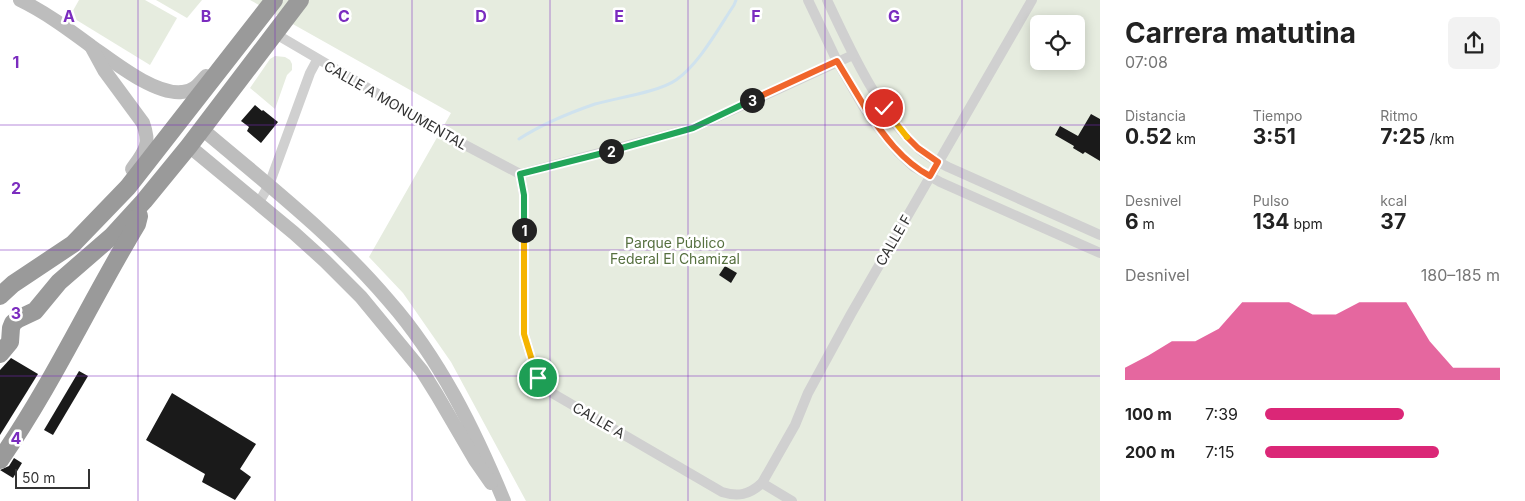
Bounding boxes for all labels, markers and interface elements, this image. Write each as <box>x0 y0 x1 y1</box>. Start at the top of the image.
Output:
text: A <box>63 6 75 26</box>
text: B <box>201 6 211 26</box>
text: C <box>338 6 350 26</box>
text: D <box>475 6 487 26</box>
text: E <box>614 6 624 26</box>
text: F <box>751 6 761 26</box>
text: G <box>888 6 900 26</box>
map controls <box>1030 15 1085 70</box>
button: locate <box>1030 15 1085 70</box>
text: Carrera matutina <box>1125 16 1356 50</box>
button: share <box>1448 17 1500 69</box>
text: 1 <box>13 52 19 72</box>
text: 07:08 <box>1125 52 1168 72</box>
street label: CALLE A MONUMENTAL <box>321 57 471 153</box>
pin <box>863 87 905 129</box>
pin: 3 <box>740 88 764 112</box>
text: 3 <box>748 92 757 109</box>
icon: check <box>870 94 898 122</box>
text: Distancia <box>1125 107 1186 124</box>
text: Tiempo <box>1253 107 1302 124</box>
text: Ritmo <box>1380 107 1418 124</box>
text: 0.52 <box>1125 124 1172 149</box>
text: 3:51 <box>1253 124 1296 149</box>
text: 7:25 <box>1380 124 1426 149</box>
text: km <box>1172 130 1196 147</box>
text: /km <box>1426 130 1454 147</box>
pin: 2 <box>598 138 624 164</box>
text: 2 <box>607 143 616 160</box>
text: 2 <box>11 178 21 198</box>
text: Desnivel <box>1125 192 1181 209</box>
text: Pulso <box>1253 192 1289 209</box>
text: kcal <box>1380 192 1407 209</box>
text: 6 <box>1125 209 1139 234</box>
text: 134 <box>1253 209 1289 234</box>
text: 37 <box>1380 209 1406 234</box>
street label: CALLE F <box>872 211 914 269</box>
text: m <box>1139 215 1155 232</box>
text: bpm <box>1289 215 1323 232</box>
pin: 1 <box>512 218 536 242</box>
text: 1 <box>521 222 528 239</box>
park label: Parque Público Federal El Chamizal <box>610 234 740 267</box>
text: Desnivel <box>1125 265 1190 285</box>
text: 180–185 m <box>1421 265 1500 285</box>
text: 3 <box>11 303 21 323</box>
pin <box>517 357 559 399</box>
icon: arrive <box>524 364 552 392</box>
street label: CALLE A <box>570 398 628 442</box>
text: 100 m <box>1125 404 1172 424</box>
text: 7:39 <box>1205 404 1238 424</box>
text: 4 <box>11 428 22 448</box>
text: 200 m <box>1125 442 1175 462</box>
text: 7:15 <box>1205 442 1234 462</box>
scale bar <box>15 466 90 489</box>
text: 50 m <box>22 469 56 486</box>

